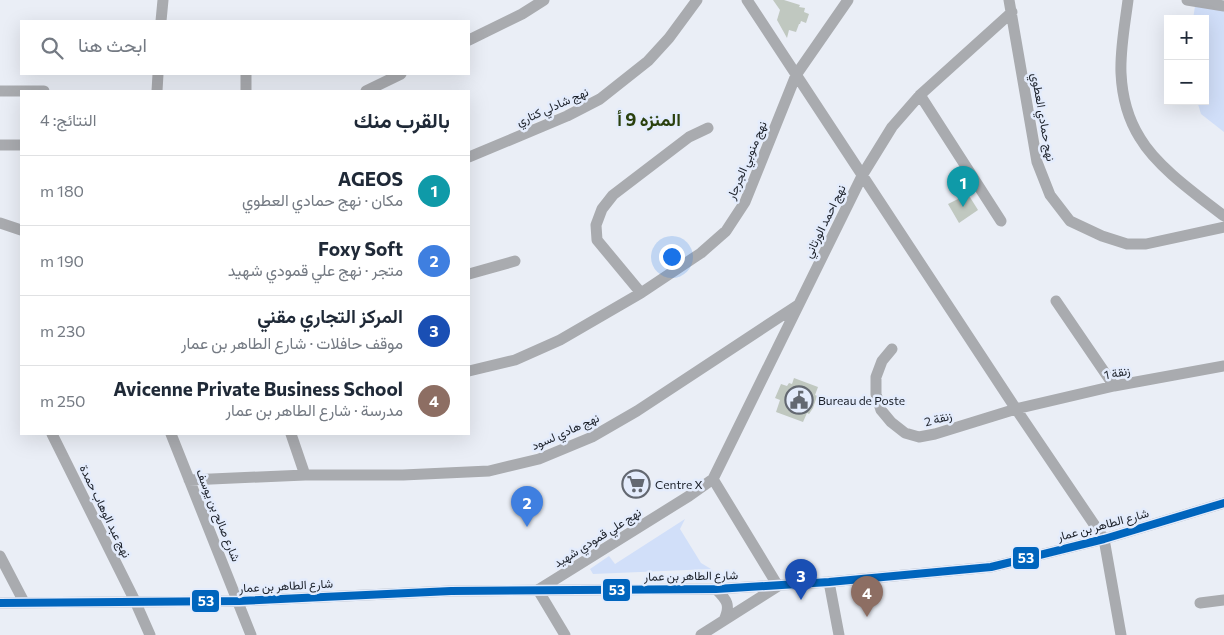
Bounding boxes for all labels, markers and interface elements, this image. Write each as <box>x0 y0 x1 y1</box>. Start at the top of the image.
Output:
map controls <box>1164 15 1209 105</box>
button: + <box>1164 15 1209 60</box>
search box <box>20 20 470 75</box>
text: ابحث هنا <box>78 33 147 56</box>
icon: search <box>38 34 66 62</box>
button: − <box>1164 60 1209 105</box>
street label: نهج حمادي العطوي <box>1025 72 1059 163</box>
street label: نهج شادلي كتاري <box>514 84 592 132</box>
text: بالقرب منك <box>354 107 450 132</box>
district label: المنزه 9 أ <box>617 108 681 131</box>
text: النتائج: 4 <box>40 110 96 129</box>
street label: نهج منوبي الجرجار <box>723 119 773 204</box>
pin: 1 <box>947 166 979 207</box>
text: AGEOS <box>338 167 403 190</box>
text: 180 m <box>40 181 84 200</box>
text: 1 <box>430 181 438 200</box>
street label: نهج احمد الورتاني <box>800 182 851 262</box>
text: مكان · نهج حمادي العطوي <box>242 190 403 209</box>
text: Foxy Soft <box>318 237 403 260</box>
your location <box>659 244 685 270</box>
text: 190 m <box>40 251 84 270</box>
text: 2 <box>429 251 439 270</box>
text: متجر · نهج علي قمودي شهيد <box>228 260 403 279</box>
text: المركز التجاري مقني <box>257 304 403 327</box>
text: 230 m <box>40 321 86 340</box>
text: 3 <box>429 321 439 340</box>
text: موقف حافلات · شارع الطاهر بن عمار <box>181 333 403 352</box>
street label: زنقة 1 <box>1103 363 1132 383</box>
text: Avicenne Private Business School <box>113 377 403 400</box>
public building icon: Bureau de Poste <box>784 385 814 415</box>
text: 250 m <box>40 391 86 410</box>
text: 4 <box>429 391 439 410</box>
place label: Bureau de Poste <box>818 393 905 407</box>
text: مدرسة · شارع الطاهر بن عمار <box>226 400 403 419</box>
street label: زنقة 2 <box>923 408 954 430</box>
street label: نهج هادي لسود <box>529 410 603 456</box>
street label: نهج عبد الوهاب حمدة <box>75 462 135 561</box>
street label: شارع صالح بن يوسف <box>191 467 244 564</box>
supermarket icon: Centre X <box>621 469 651 499</box>
place label: Centre X <box>655 477 703 491</box>
pin: 2 <box>511 486 543 527</box>
street label: نهج علي قمودي شهيد <box>551 504 645 573</box>
street label: شارع الطاهر بن عمار <box>1055 505 1151 546</box>
line badge: 53 <box>1012 546 1040 570</box>
text: 53 <box>1018 549 1034 566</box>
pin: 3 <box>785 559 817 600</box>
street label: شارع الطاهر بن عمار <box>643 567 738 586</box>
street label: شارع الطاهر بن عمار <box>238 576 333 598</box>
pin: 4 <box>851 576 883 617</box>
line badge: 53 <box>602 578 631 602</box>
text: 53 <box>609 581 625 598</box>
line badge: 53 <box>191 589 220 613</box>
text: 53 <box>198 592 214 609</box>

